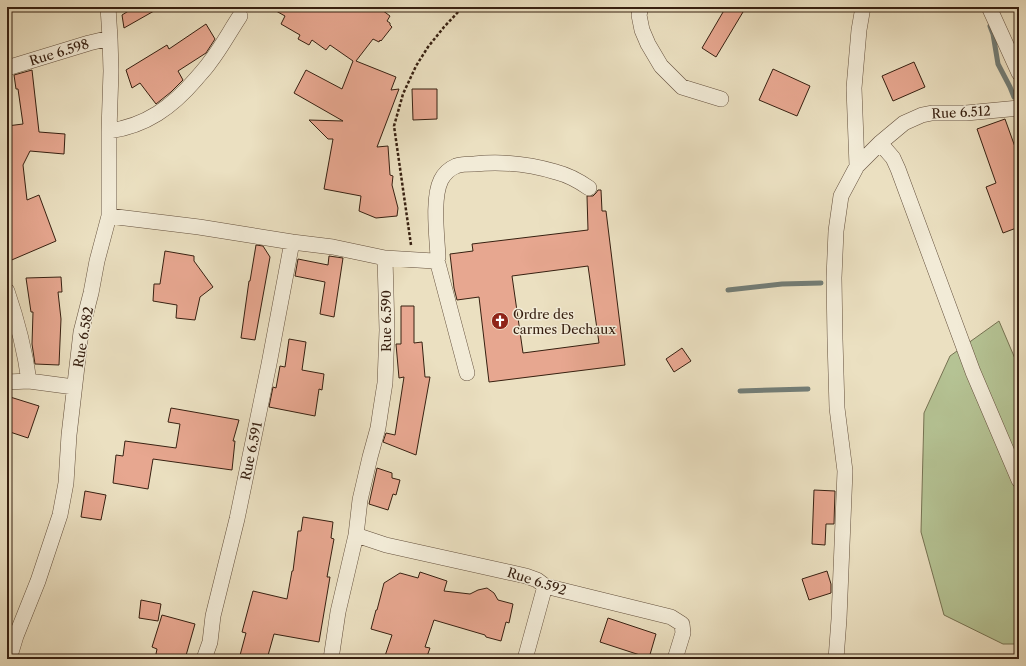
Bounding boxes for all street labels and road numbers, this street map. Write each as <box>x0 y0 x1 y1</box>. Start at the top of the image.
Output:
street label: Rue 6.598 <box>27 35 91 69</box>
street label: Rue 6.512 <box>931 102 991 122</box>
street label: Rue 6.590 <box>378 290 394 352</box>
street label: Rue 6.582 <box>70 305 96 369</box>
street label: Rue 6.591 <box>237 420 265 482</box>
street label: Rue 6.592 <box>505 564 569 598</box>

